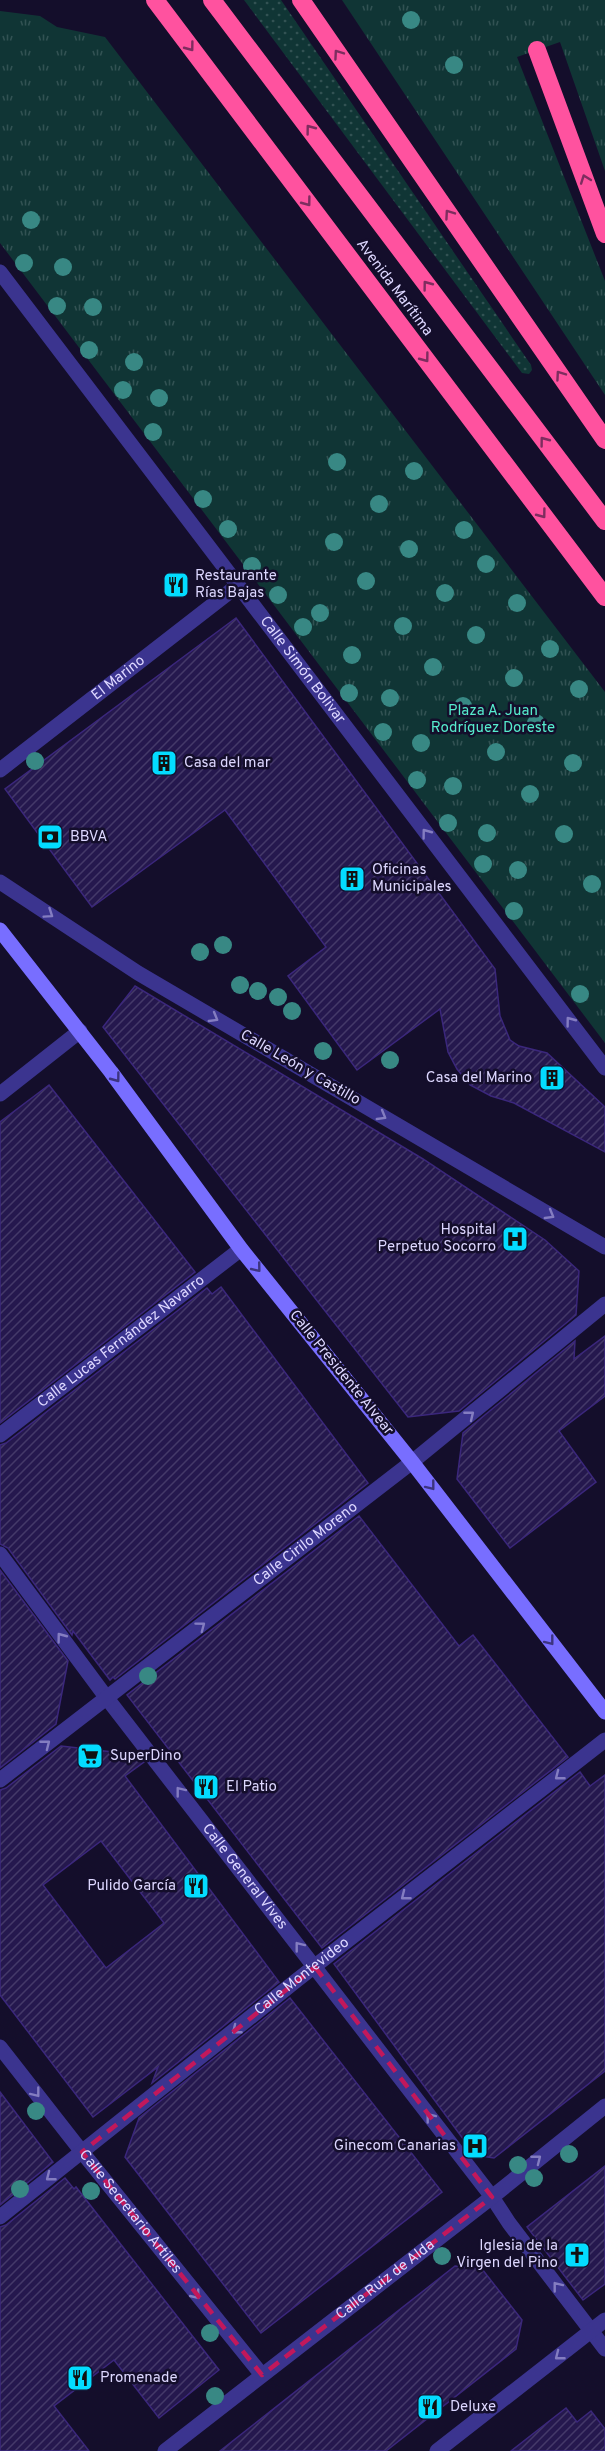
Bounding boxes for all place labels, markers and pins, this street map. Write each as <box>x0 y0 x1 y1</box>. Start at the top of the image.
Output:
place label: Restaurante Rías Bajas <box>195 567 277 603</box>
restaurant icon: Restaurante Rías Bajas <box>161 570 191 600</box>
building icon: Casa del mar <box>149 748 179 778</box>
place label: Casa del mar <box>184 754 271 773</box>
bank icon: BBVA <box>35 822 65 852</box>
place label: BBVA <box>70 828 107 847</box>
place label: Oficinas Municipales <box>372 861 452 897</box>
building icon: Oficinas Municipales <box>337 864 367 894</box>
building icon: Casa del Marino <box>537 1063 567 1093</box>
place label: Casa del Marino <box>426 1069 532 1088</box>
place label: Hospital Perpetuo Socorro <box>378 1221 496 1257</box>
hospital icon: Hospital Perpetuo Socorro <box>500 1224 530 1254</box>
supermarket icon: SuperDino <box>75 1741 105 1771</box>
place label: SuperDino <box>110 1747 181 1766</box>
restaurant icon: El Patio <box>191 1772 221 1802</box>
place label: El Patio <box>226 1778 277 1797</box>
restaurant icon: Pulido García <box>181 1871 211 1901</box>
place label: Pulido García <box>87 1877 176 1896</box>
hospital icon: Ginecom Canarias <box>460 2131 490 2161</box>
place label: Ginecom Canarias <box>334 2137 456 2156</box>
place label: Iglesia de la Virgen del Pino <box>456 2237 558 2273</box>
church icon: Iglesia de la Virgen del Pino <box>562 2240 592 2270</box>
restaurant icon: Promenade <box>65 2363 95 2393</box>
place label: Promenade <box>100 2369 178 2388</box>
restaurant icon: Deluxe <box>415 2392 445 2422</box>
place label: Deluxe <box>450 2398 496 2417</box>

